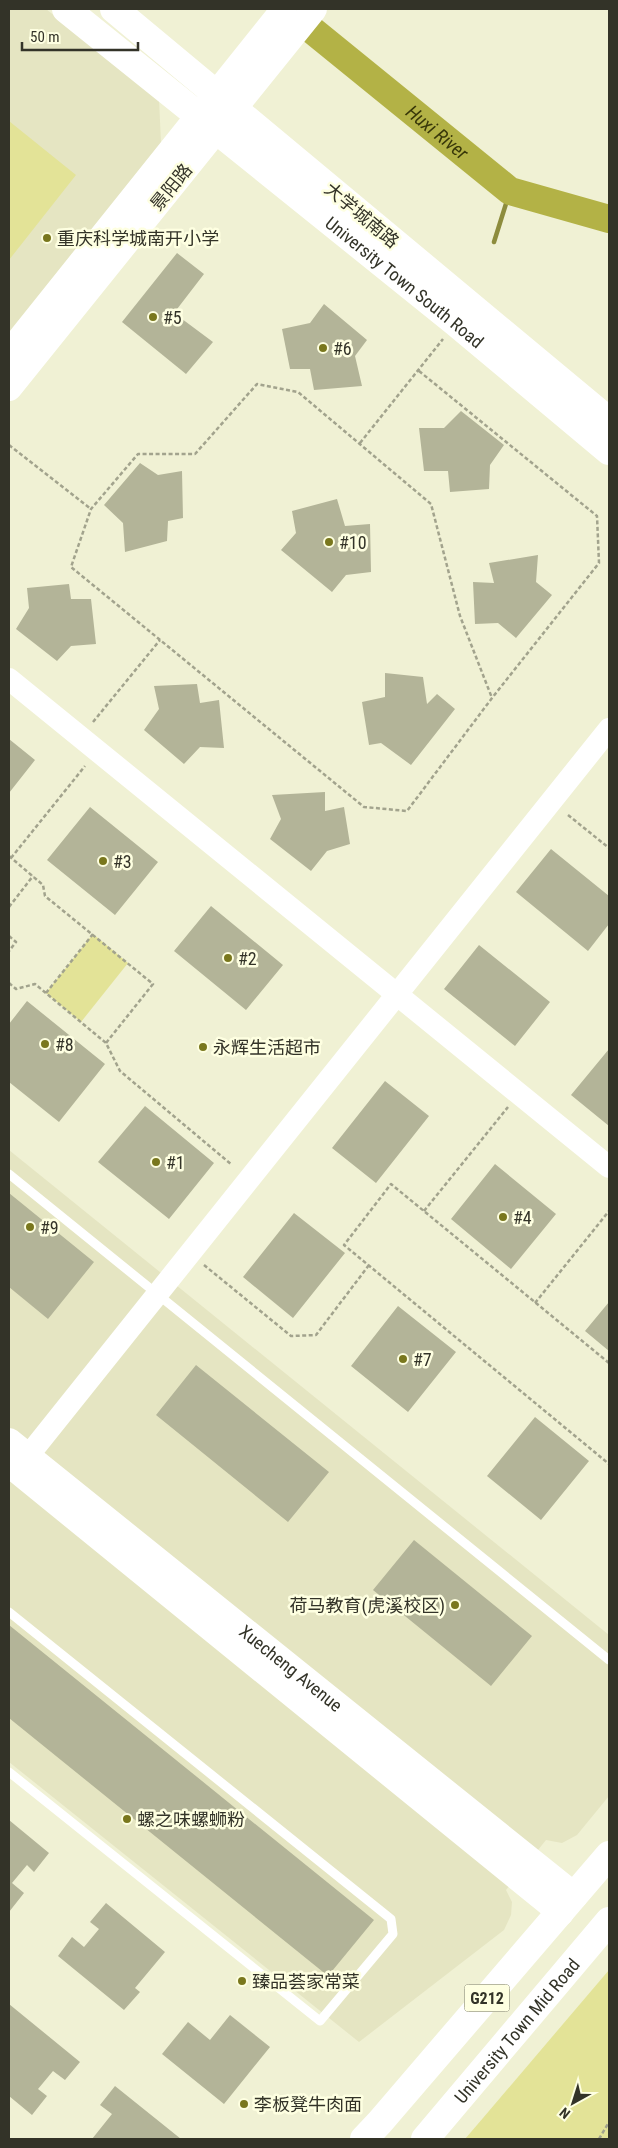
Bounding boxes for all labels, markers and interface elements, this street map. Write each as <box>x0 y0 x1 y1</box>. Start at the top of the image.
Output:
scale bar <box>22 20 139 52</box>
text: 50 m <box>30 28 60 46</box>
water label: Huxi River <box>402 100 473 164</box>
street label: 景阳路 <box>146 159 196 215</box>
street label: 大学城南路 <box>321 178 403 252</box>
street label: University Town South Road <box>322 212 488 352</box>
place label: 重庆科学城南开小学 <box>57 228 219 249</box>
marker: 重庆科学城南开小学 <box>41 232 53 244</box>
place label: #5 <box>163 307 182 328</box>
marker: #5 <box>147 311 159 323</box>
place label: #6 <box>333 338 352 359</box>
marker: #6 <box>317 342 329 354</box>
place label: #10 <box>339 532 367 553</box>
marker: #10 <box>323 536 335 548</box>
place label: #3 <box>113 851 132 872</box>
marker: #3 <box>97 855 109 867</box>
place label: #2 <box>238 948 257 969</box>
marker: #2 <box>222 952 234 964</box>
place label: #8 <box>55 1034 74 1055</box>
place label: 永辉生活超市 <box>213 1037 321 1058</box>
marker: #8 <box>39 1038 51 1050</box>
marker: 永辉生活超市 <box>197 1041 209 1053</box>
place label: #1 <box>166 1152 185 1173</box>
marker: #1 <box>150 1156 162 1168</box>
place label: #4 <box>513 1207 532 1228</box>
marker: #4 <box>497 1211 509 1223</box>
place label: #9 <box>40 1217 59 1238</box>
marker: #9 <box>24 1221 36 1233</box>
place label: #7 <box>413 1349 432 1370</box>
marker: #7 <box>397 1353 409 1365</box>
place label: 荷马教育(虎溪校区) <box>290 1595 445 1617</box>
marker: 荷马教育(虎溪校区) <box>449 1599 461 1611</box>
street label: Xuecheng Avenue <box>235 1620 347 1715</box>
place label: 螺之味螺蛳粉 <box>137 1809 245 1830</box>
marker: 螺之味螺蛳粉 <box>121 1813 133 1825</box>
street label: University Town Mid Road <box>450 1954 583 2107</box>
place label: 臻品荟家常菜 <box>252 1971 360 1992</box>
marker: 臻品荟家常菜 <box>236 1975 248 1987</box>
road number: G212 <box>464 1985 510 2012</box>
north arrow <box>548 2078 598 2128</box>
place label: 李板凳牛肉面 <box>254 2094 362 2115</box>
marker: 李板凳牛肉面 <box>238 2098 250 2110</box>
text: N <box>556 2104 573 2122</box>

